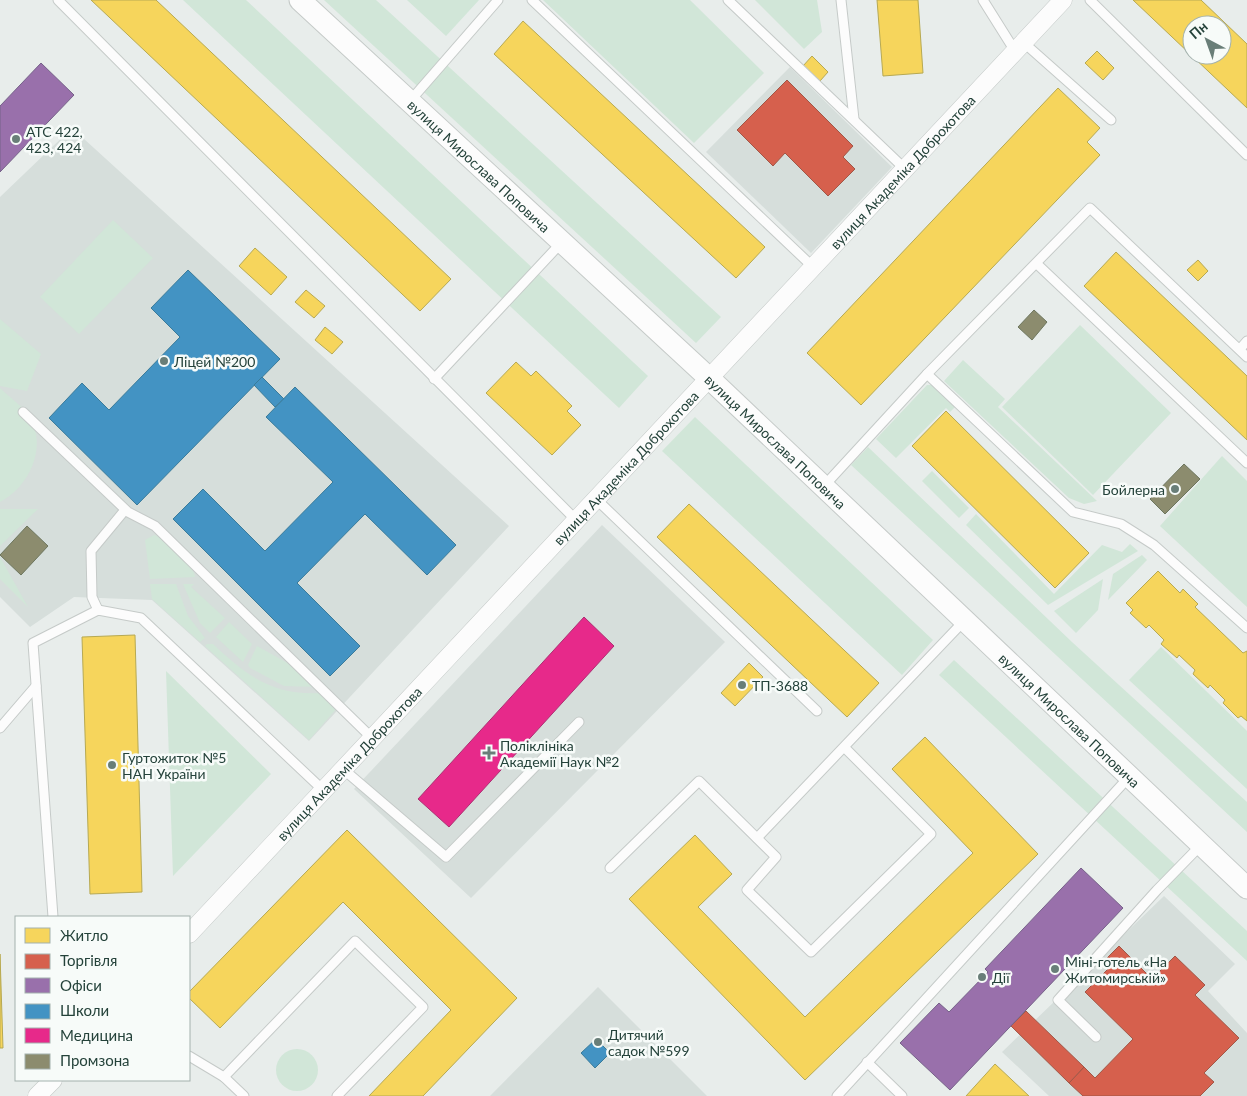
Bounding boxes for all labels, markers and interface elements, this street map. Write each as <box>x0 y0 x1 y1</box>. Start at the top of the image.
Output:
north arrow <box>1182 15 1232 65</box>
text: Пн <box>1186 17 1211 42</box>
street label: вулиця Академіка Доброхотова <box>826 91 978 252</box>
street label: вулиця Мирослава Поповича <box>404 96 554 236</box>
place label: АТС 422, 423, 424 <box>26 123 83 156</box>
marker: АТС 422, 423, 424 <box>10 133 22 145</box>
place label: Ліцей №200 <box>173 353 255 370</box>
marker: Ліцей №200 <box>158 355 170 367</box>
street label: вулиця Мирослава Поповича <box>702 371 850 512</box>
street label: вулиця Академіка Доброхотова <box>550 387 702 548</box>
place label: Бойлерна <box>1102 481 1165 498</box>
marker: Бойлерна <box>1169 483 1181 495</box>
street label: вулиця Мирослава Поповича <box>996 649 1144 791</box>
place label: ТП-3688 <box>752 677 808 694</box>
marker: ТП-3688 <box>736 679 748 691</box>
street label: вулиця Академіка Доброхотова <box>273 683 425 844</box>
place label: Поліклініка Академії Наук №2 <box>500 737 619 770</box>
marker: Поліклініка Академії Наук №2 <box>482 746 496 760</box>
place label: Гуртожиток №5 НАН України <box>122 749 226 782</box>
marker: Гуртожиток №5 НАН України <box>106 759 118 771</box>
legend <box>15 916 190 1081</box>
text: Житло <box>60 926 108 944</box>
text: Торгівля <box>60 951 117 969</box>
place label: Міні-готель «На Житомирській» <box>1065 953 1167 986</box>
marker: Міні-готель «На Житомирській» <box>1049 963 1061 975</box>
place label: Дії <box>992 969 1010 986</box>
marker: Дії <box>976 971 988 983</box>
text: Офіси <box>60 976 102 994</box>
text: Школи <box>60 1001 109 1019</box>
text: Медицина <box>60 1026 133 1044</box>
place label: Дитячий садок №599 <box>608 1026 690 1059</box>
marker: Дитячий садок №599 <box>592 1036 604 1048</box>
text: Промзона <box>60 1051 130 1069</box>

